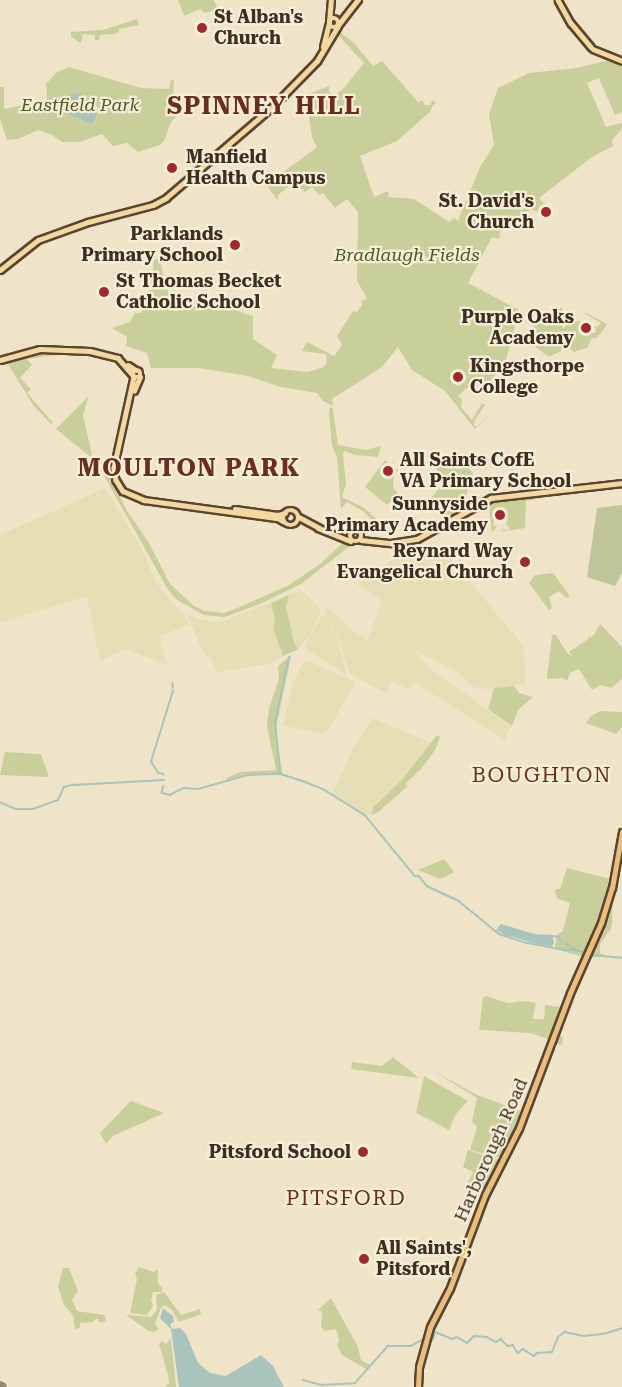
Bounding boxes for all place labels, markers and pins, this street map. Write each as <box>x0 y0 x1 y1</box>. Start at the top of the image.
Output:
place label: St Alban's Church <box>214 7 303 50</box>
marker: St Alban's Church <box>195 21 209 35</box>
place label: Manfield Health Campus <box>186 147 325 190</box>
marker: Manfield Health Campus <box>163 159 181 177</box>
place label: St. David's Church <box>439 191 534 234</box>
marker: St. David's Church <box>539 205 553 219</box>
place label: Parklands Primary School <box>81 224 223 266</box>
marker: Parklands Primary School <box>228 238 242 252</box>
place label: St Thomas Becket Catholic School <box>116 271 282 314</box>
marker: St Thomas Becket Catholic School <box>97 285 111 299</box>
place label: Purple Oaks Academy <box>461 307 574 350</box>
marker: Purple Oaks Academy <box>579 321 593 335</box>
place label: Kingsthorpe College <box>470 356 584 398</box>
marker: Kingsthorpe College <box>451 370 465 384</box>
place label: All Saints CofE VA Primary School <box>400 450 571 492</box>
marker: All Saints CofE VA Primary School <box>381 464 395 478</box>
place label: Sunnyside Primary Academy <box>325 494 488 536</box>
marker: Sunnyside Primary Academy <box>493 508 507 522</box>
place label: Reynard Way Evangelical Church <box>337 541 513 584</box>
marker: Reynard Way Evangelical Church <box>518 555 532 569</box>
place label: Pitsford School <box>209 1141 351 1163</box>
marker: Pitsford School <box>356 1145 370 1159</box>
place label: All Saints', Pitsford <box>376 1238 472 1280</box>
marker: All Saints', Pitsford <box>357 1252 371 1266</box>

